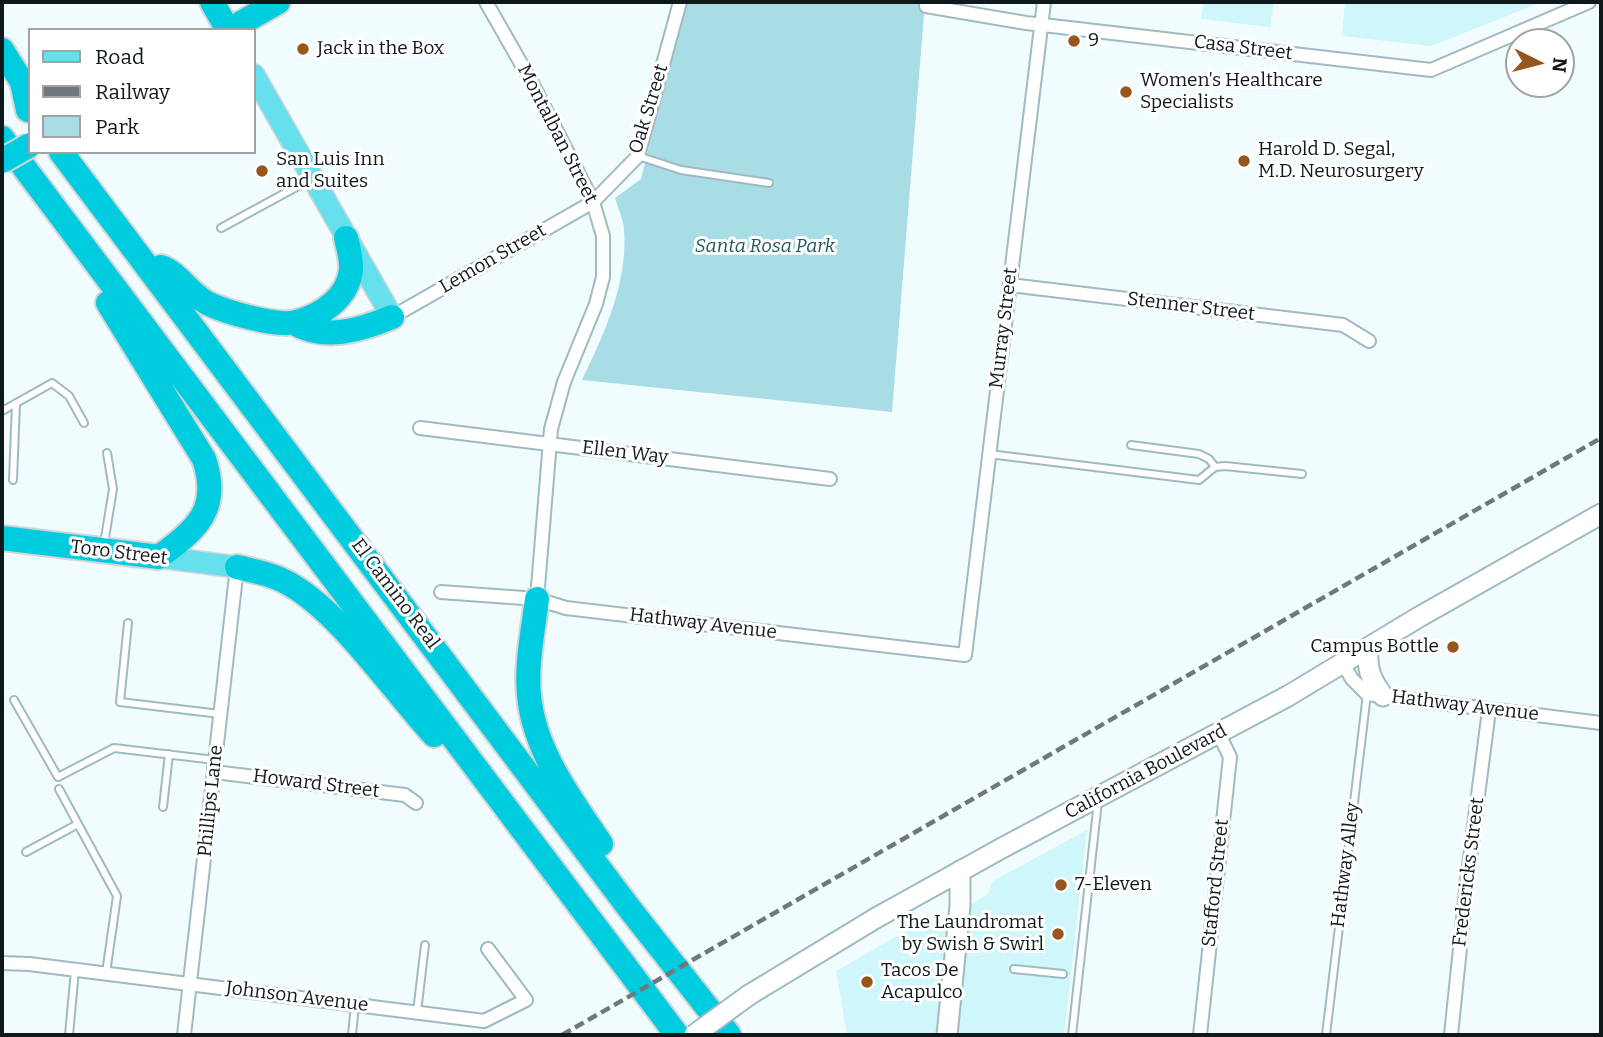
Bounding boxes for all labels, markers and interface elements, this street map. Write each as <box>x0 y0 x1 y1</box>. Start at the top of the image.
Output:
legend <box>28 28 256 154</box>
north arrow <box>1505 28 1575 98</box>
place label: 9 <box>1088 30 1099 52</box>
street label: Casa Street <box>1192 31 1294 65</box>
marker: 9 <box>1066 33 1082 49</box>
place label: Jack in the Box <box>317 38 444 60</box>
marker: Jack in the Box <box>295 41 311 57</box>
text: Road <box>95 44 144 70</box>
text: N <box>1547 57 1572 74</box>
street label: Montalban Street <box>512 61 602 207</box>
street label: Oak Street <box>625 62 673 156</box>
place label: Women's Healthcare Specialists <box>1140 70 1323 114</box>
text: Railway <box>95 79 170 105</box>
marker: Women's Healthcare Specialists <box>1118 84 1134 100</box>
text: Park <box>95 114 139 140</box>
place label: Harold D. Segal, M.D. Neurosurgery <box>1258 139 1424 183</box>
place label: San Luis Inn and Suites <box>276 149 384 193</box>
marker: Harold D. Segal, M.D. Neurosurgery <box>1236 153 1252 169</box>
marker: San Luis Inn and Suites <box>254 163 270 179</box>
street label: Lemon Street <box>436 219 550 299</box>
park label: Santa Rosa Park <box>695 236 835 258</box>
street label: Murray Street <box>985 266 1023 390</box>
street label: Stenner Street <box>1126 288 1256 326</box>
street label: Ellen Way <box>581 436 669 470</box>
street label: El Camino Real <box>346 534 444 654</box>
street label: Toro Street <box>69 536 169 570</box>
street label: Hathway Avenue <box>628 604 778 644</box>
place label: Campus Bottle <box>1310 636 1439 658</box>
marker: Campus Bottle <box>1445 639 1461 655</box>
street label: Hathway Avenue <box>1390 686 1540 726</box>
street label: California Boulevard <box>1061 720 1231 824</box>
street label: Phillips Lane <box>194 744 228 858</box>
street label: Howard Street <box>251 765 381 803</box>
street label: Fredericks Street <box>1449 796 1489 948</box>
street label: Hathway Alley <box>1327 801 1365 929</box>
street label: Stafford Street <box>1198 818 1234 948</box>
place label: 7-Eleven <box>1075 874 1152 896</box>
marker: 7-Eleven <box>1053 877 1069 893</box>
place label: The Laundromat by Swish & Swirl <box>897 912 1044 956</box>
marker: The Laundromat by Swish & Swirl <box>1050 926 1066 942</box>
place label: Tacos De Acapulco <box>881 960 963 1004</box>
marker: Tacos De Acapulco <box>859 974 875 990</box>
street label: Johnson Avenue <box>224 977 370 1017</box>

